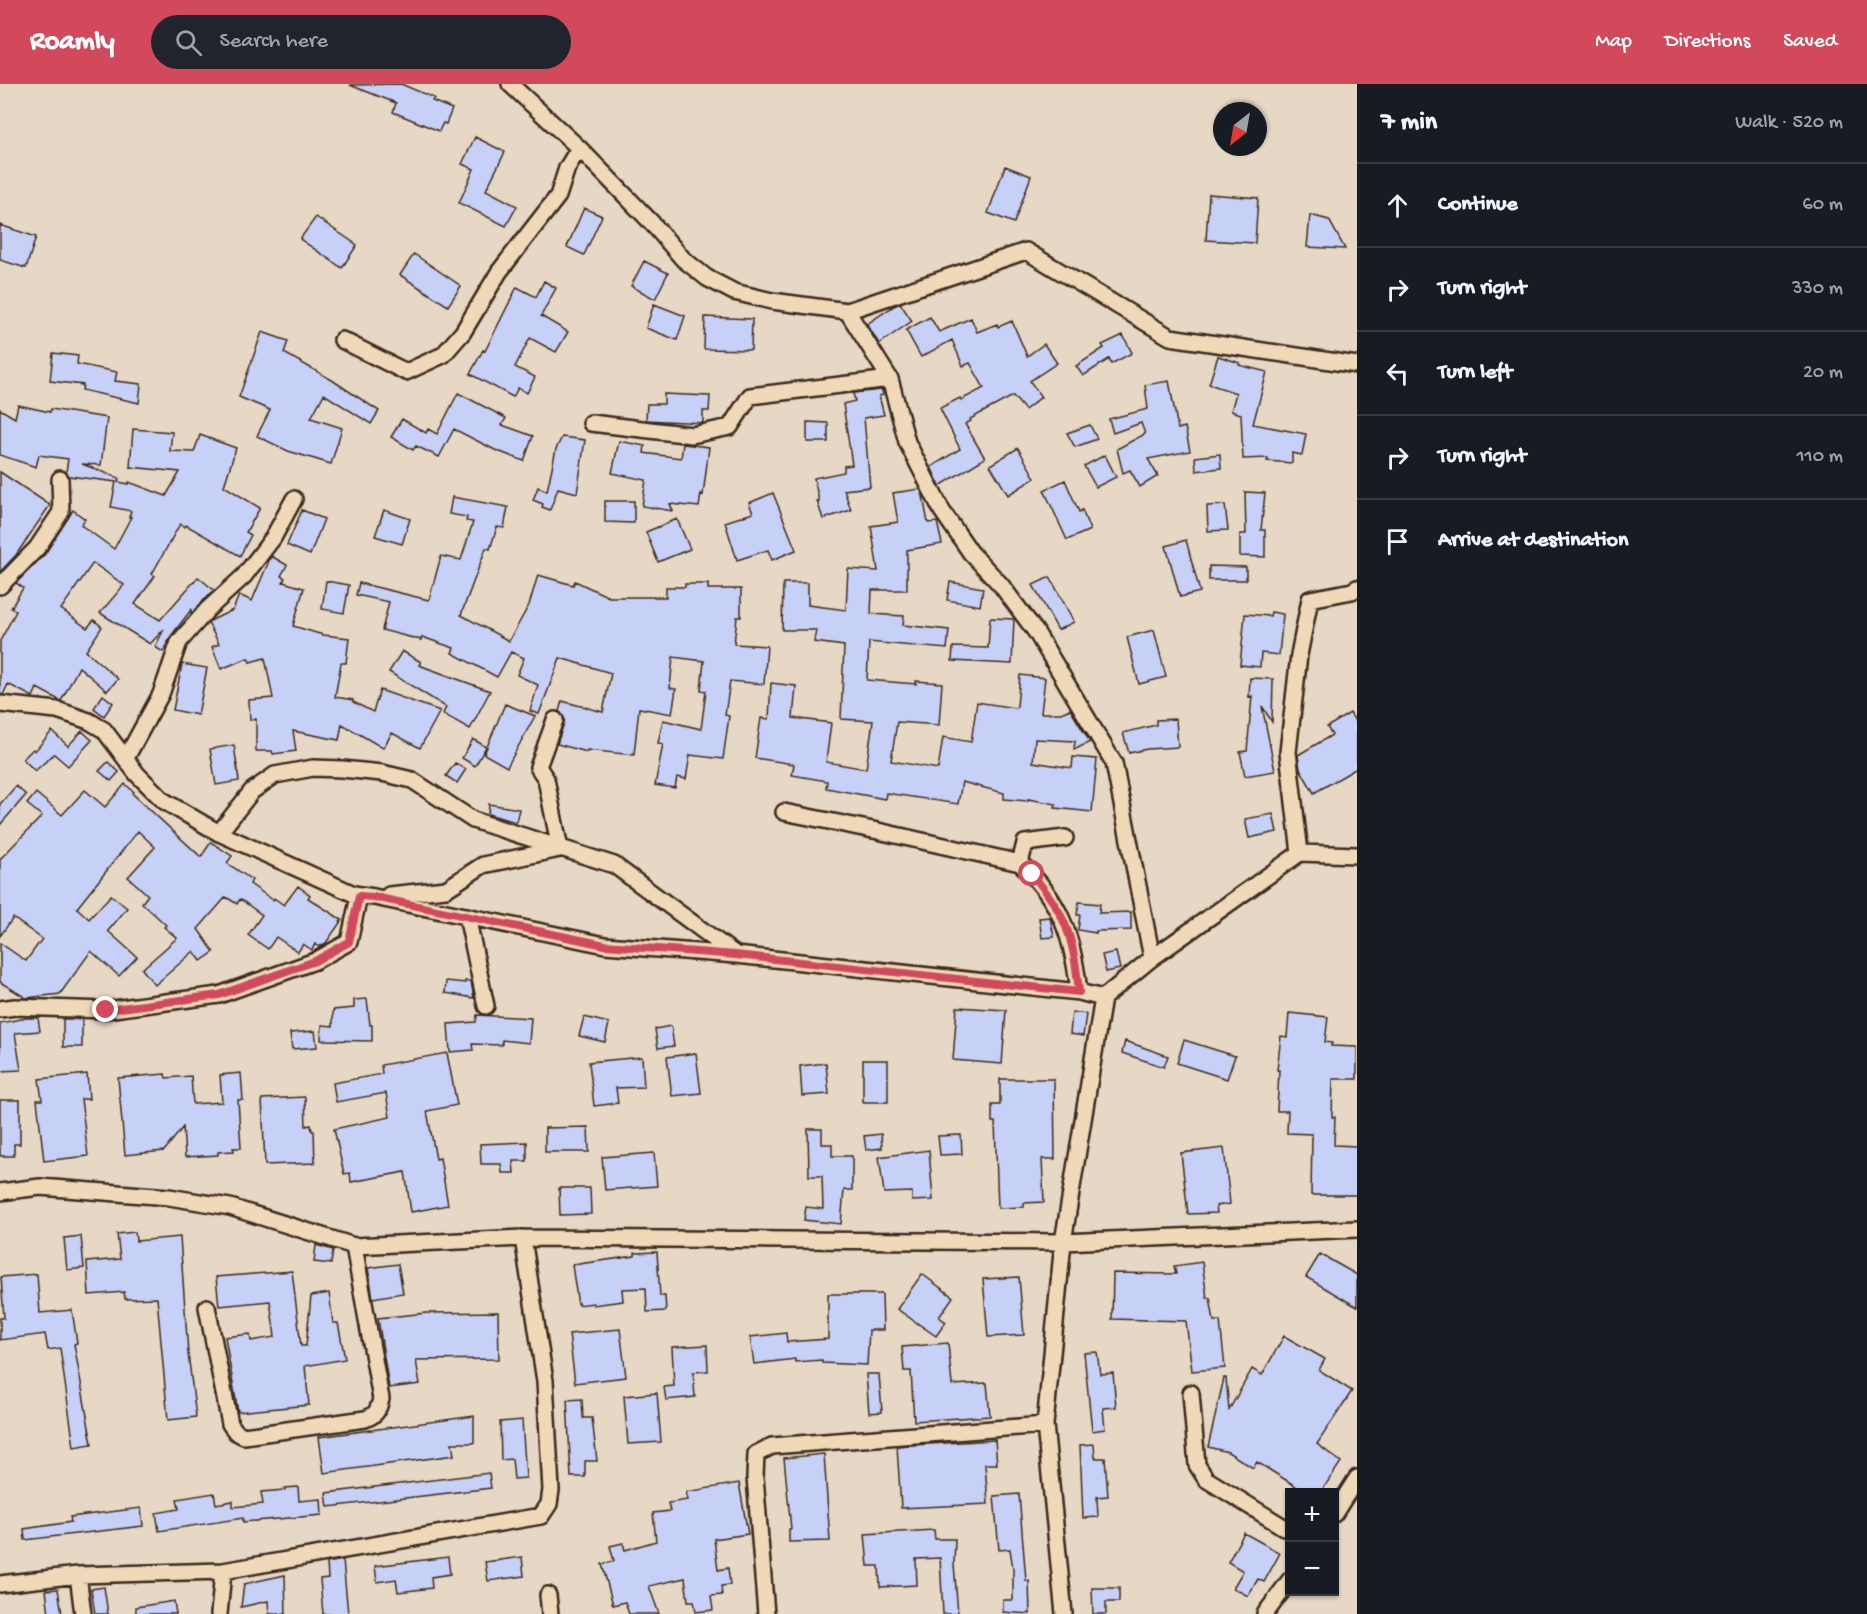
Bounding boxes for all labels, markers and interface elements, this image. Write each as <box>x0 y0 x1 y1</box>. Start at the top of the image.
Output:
search box <box>151 15 571 69</box>
text: Roamly <box>30 26 115 59</box>
icon: search <box>172 26 205 59</box>
text: Search here <box>220 29 328 55</box>
text: Map <box>1595 30 1632 55</box>
text: Directions <box>1665 30 1750 55</box>
text: Saved <box>1783 30 1837 55</box>
north arrow <box>1213 102 1267 156</box>
text: 7 min <box>1381 108 1437 139</box>
text: Walk · 520 m <box>1735 112 1843 135</box>
icon: ahead <box>1381 189 1414 222</box>
text: Continue <box>1438 192 1518 218</box>
text: 60 m <box>1803 194 1843 217</box>
icon: right <box>1381 273 1414 306</box>
text: Turn right <box>1438 276 1526 302</box>
text: 330 m <box>1792 278 1843 301</box>
icon: left <box>1381 357 1414 390</box>
text: Turn left <box>1438 360 1512 386</box>
text: 20 m <box>1803 362 1843 385</box>
icon: right <box>1381 441 1414 474</box>
text: Turn right <box>1438 444 1526 470</box>
text: 110 m <box>1797 446 1843 469</box>
icon: arrive <box>1381 525 1414 558</box>
text: Arrive at destination <box>1438 528 1628 554</box>
route start <box>1018 860 1044 886</box>
route end <box>92 996 118 1022</box>
map controls <box>1285 1488 1339 1596</box>
button: + <box>1285 1488 1339 1542</box>
button: − <box>1285 1542 1339 1596</box>

